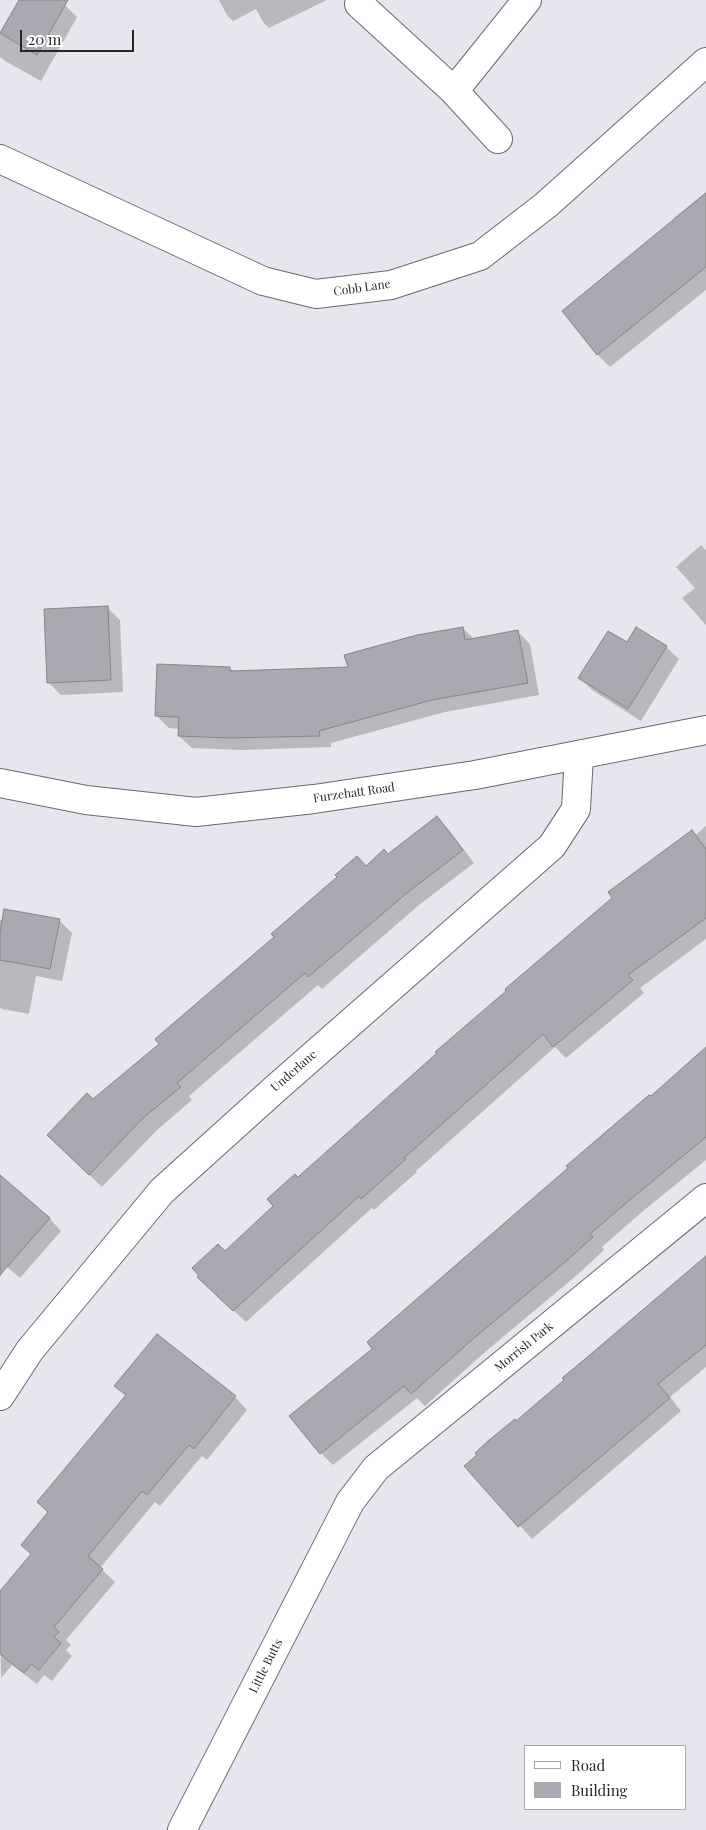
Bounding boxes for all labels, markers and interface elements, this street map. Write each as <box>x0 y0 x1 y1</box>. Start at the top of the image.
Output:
scale bar <box>22 20 136 52</box>
text: 20 m <box>28 29 61 49</box>
street label: Cobb Lane <box>332 277 392 299</box>
street label: Furzehatt Road <box>312 780 396 806</box>
street label: Underlane <box>268 1047 320 1095</box>
street label: Morrish Park <box>492 1319 556 1375</box>
street label: Little Butts <box>246 1637 286 1695</box>
legend <box>524 1745 686 1810</box>
text: Road <box>571 1755 605 1775</box>
text: Building <box>571 1780 627 1800</box>

